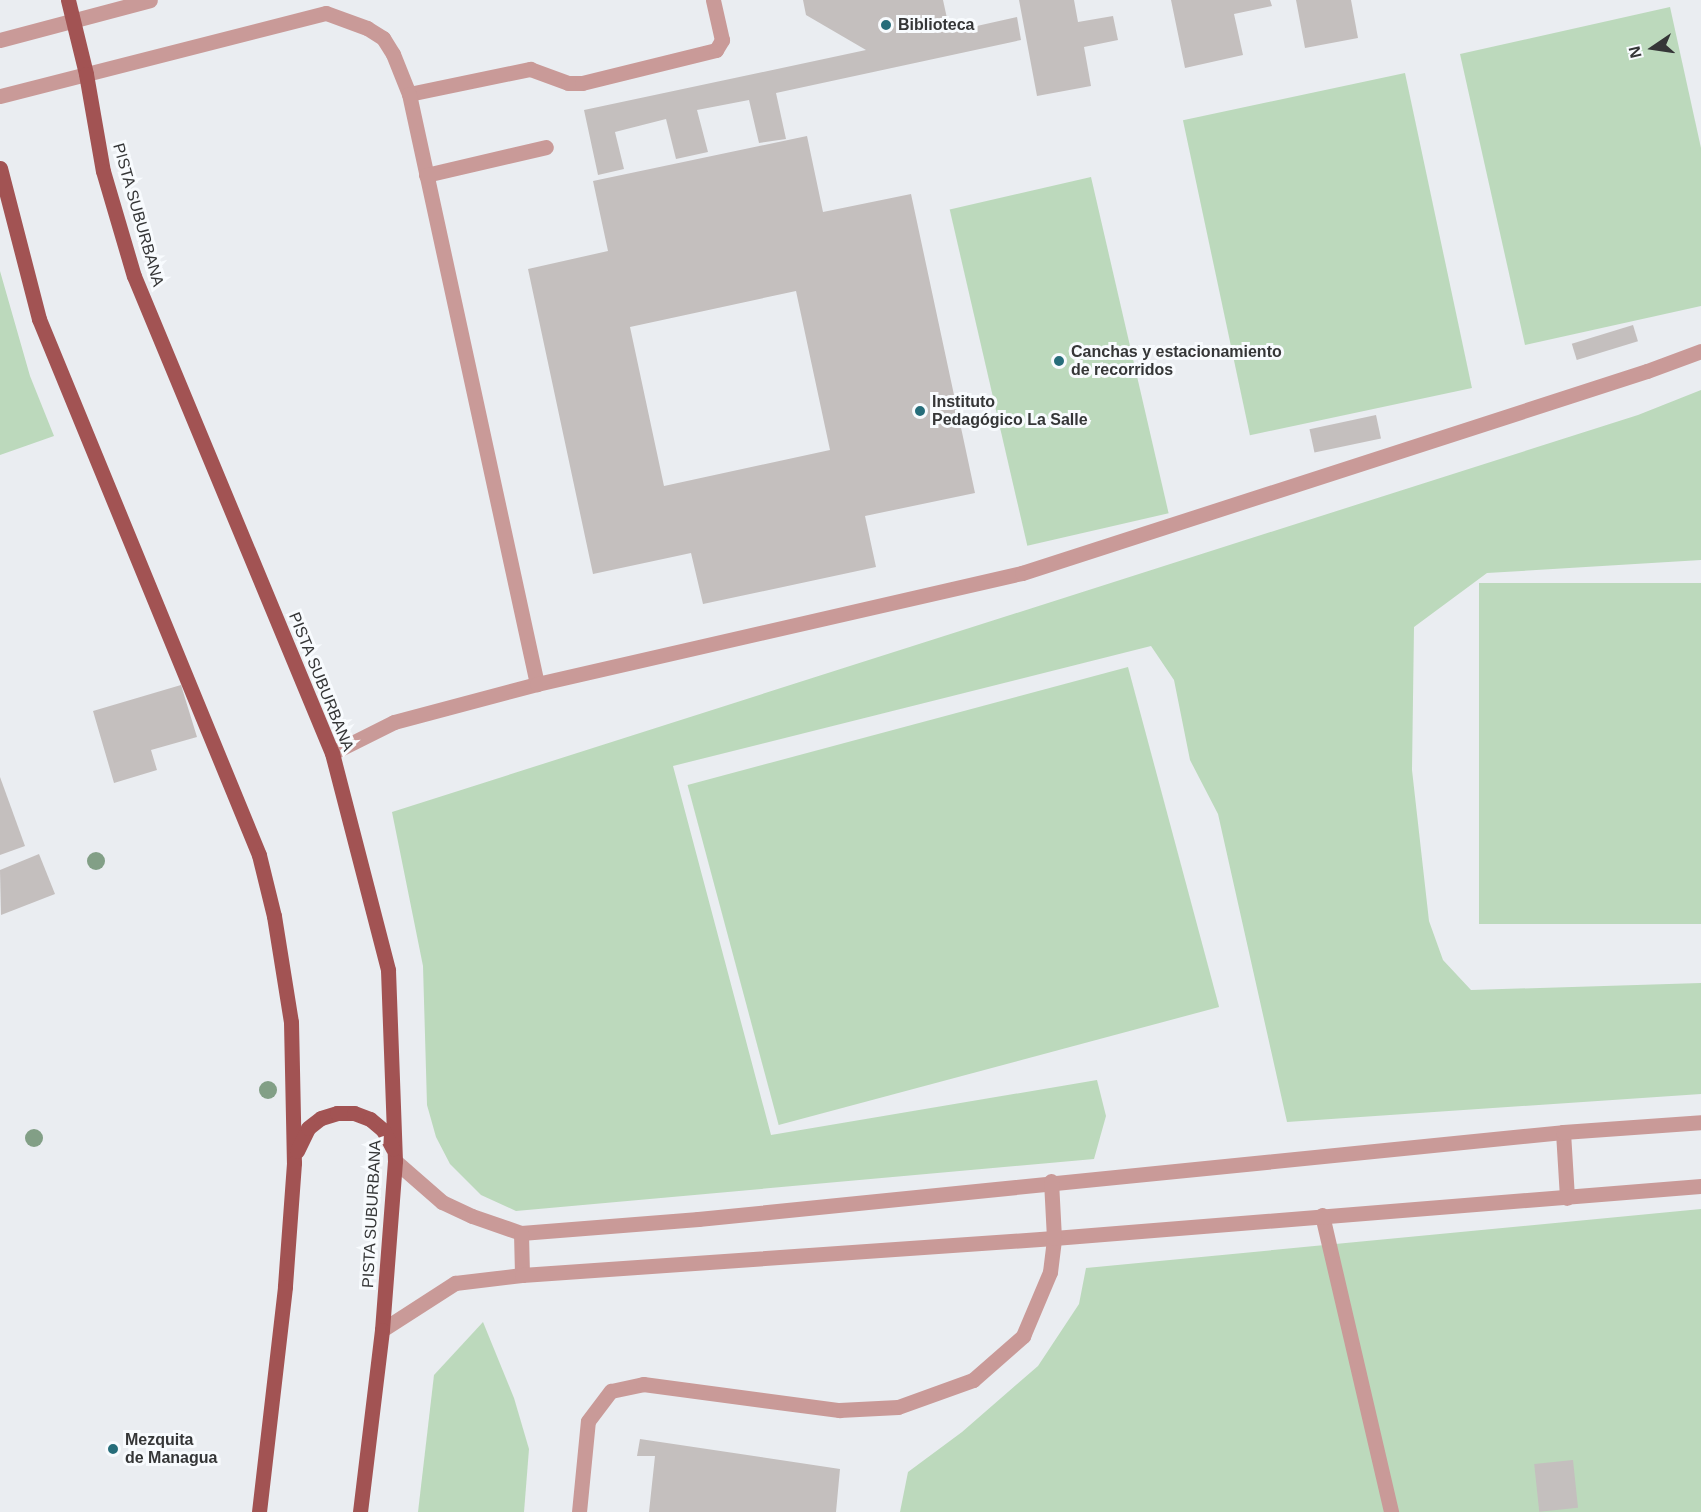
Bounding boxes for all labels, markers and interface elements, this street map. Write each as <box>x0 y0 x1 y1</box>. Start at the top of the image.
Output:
place label: Biblioteca <box>898 15 974 35</box>
marker: Biblioteca <box>879 18 893 32</box>
north arrow <box>1623 18 1683 78</box>
text: N <box>1625 45 1645 60</box>
street label: PISTA SUBURBANA <box>108 141 168 289</box>
place label: Canchas y estacionamiento de recorridos <box>1071 342 1282 380</box>
marker: Canchas y estacionamiento de recorridos <box>1052 354 1066 368</box>
place label: Instituto Pedagógico La Salle <box>932 392 1088 430</box>
marker: Instituto Pedagógico La Salle <box>913 404 927 418</box>
street label: PISTA SUBURBANA <box>284 609 358 755</box>
street label: PISTA SUBURBANA <box>359 1139 385 1289</box>
place label: Mezquita de Managua <box>125 1430 217 1468</box>
marker: Mezquita de Managua <box>106 1442 120 1456</box>

